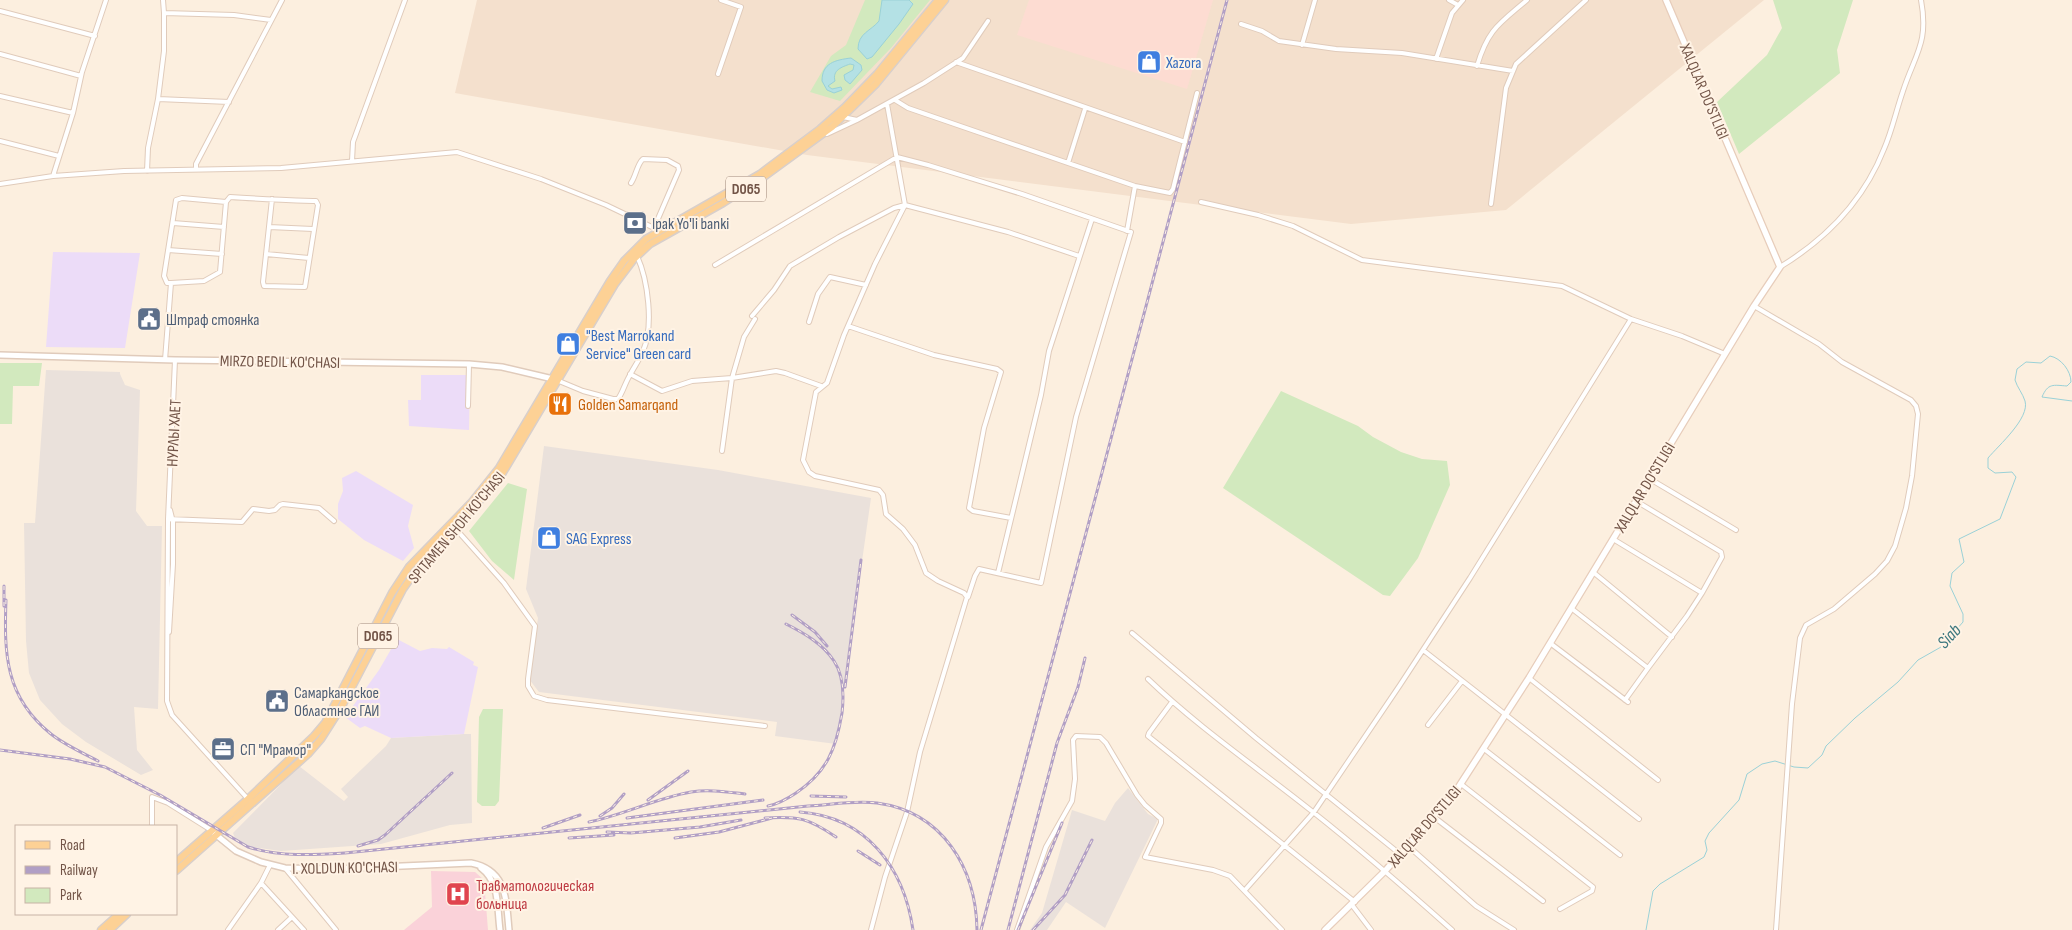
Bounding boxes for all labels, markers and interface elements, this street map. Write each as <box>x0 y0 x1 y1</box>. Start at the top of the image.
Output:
street label: XALQLAR DO’STLIGI <box>1675 40 1732 142</box>
shop icon: Xazora <box>1136 49 1162 75</box>
place label: Xazora <box>1165 54 1201 73</box>
road number: D065 <box>726 176 766 202</box>
bank icon: Ipak Yo'li banki <box>622 210 648 236</box>
place label: Ipak Yo'li banki <box>652 215 729 234</box>
public building icon: Штраф стоянка <box>136 306 162 332</box>
place label: Штраф стоянка <box>166 311 259 330</box>
place label: "Best Marrokand Service" Green card <box>586 327 691 364</box>
shop icon: "Best Marrokand Service" Green card <box>555 331 581 357</box>
street label: MIRZO BEDIL KO'CHASI <box>220 352 340 373</box>
restaurant icon: Golden Samarqand <box>547 391 573 417</box>
place label: Golden Samarqand <box>578 396 678 415</box>
street label: НУРЛЫ ХАЕТ <box>163 398 186 467</box>
street label: XALQLAR DO’STLIGI <box>1610 439 1680 537</box>
street label: SPITAMEN SHOH KO'CHASI <box>405 468 509 588</box>
shop icon: SAG Express <box>536 525 562 551</box>
place label: SAG Express <box>566 530 632 549</box>
water label: Siab <box>1933 619 1966 653</box>
road number: D065 <box>358 624 398 648</box>
place label: Самаркандское Областное ГАИ <box>294 684 379 721</box>
public building icon: Самаркандское Областное ГАИ <box>264 688 290 714</box>
office icon: СП "Мрамор" <box>210 736 236 762</box>
place label: СП "Мрамор" <box>240 741 311 760</box>
street label: XALQLAR DO’STLIGI <box>1384 782 1466 872</box>
legend <box>15 825 178 915</box>
text: Road <box>60 836 85 855</box>
street label: I. XOLDUN KO'CHASI <box>292 858 398 879</box>
text: Railway <box>60 861 98 880</box>
place label: Травматологическая больница <box>476 877 594 914</box>
hospital icon: Травматологическая больница <box>445 881 471 907</box>
text: Park <box>60 886 82 905</box>

